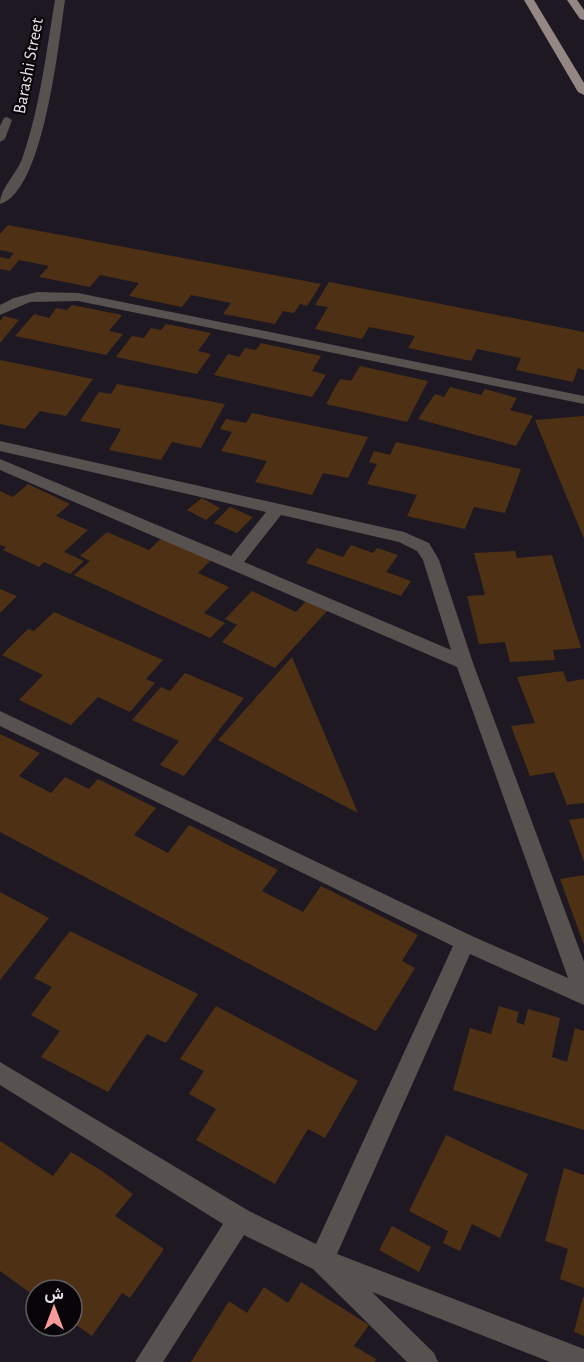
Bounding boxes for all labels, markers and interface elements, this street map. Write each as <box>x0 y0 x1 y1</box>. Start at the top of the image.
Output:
street label: Barashi Street <box>11 16 47 116</box>
north arrow <box>24 1278 84 1338</box>
text: ش <box>44 1286 64 1303</box>

